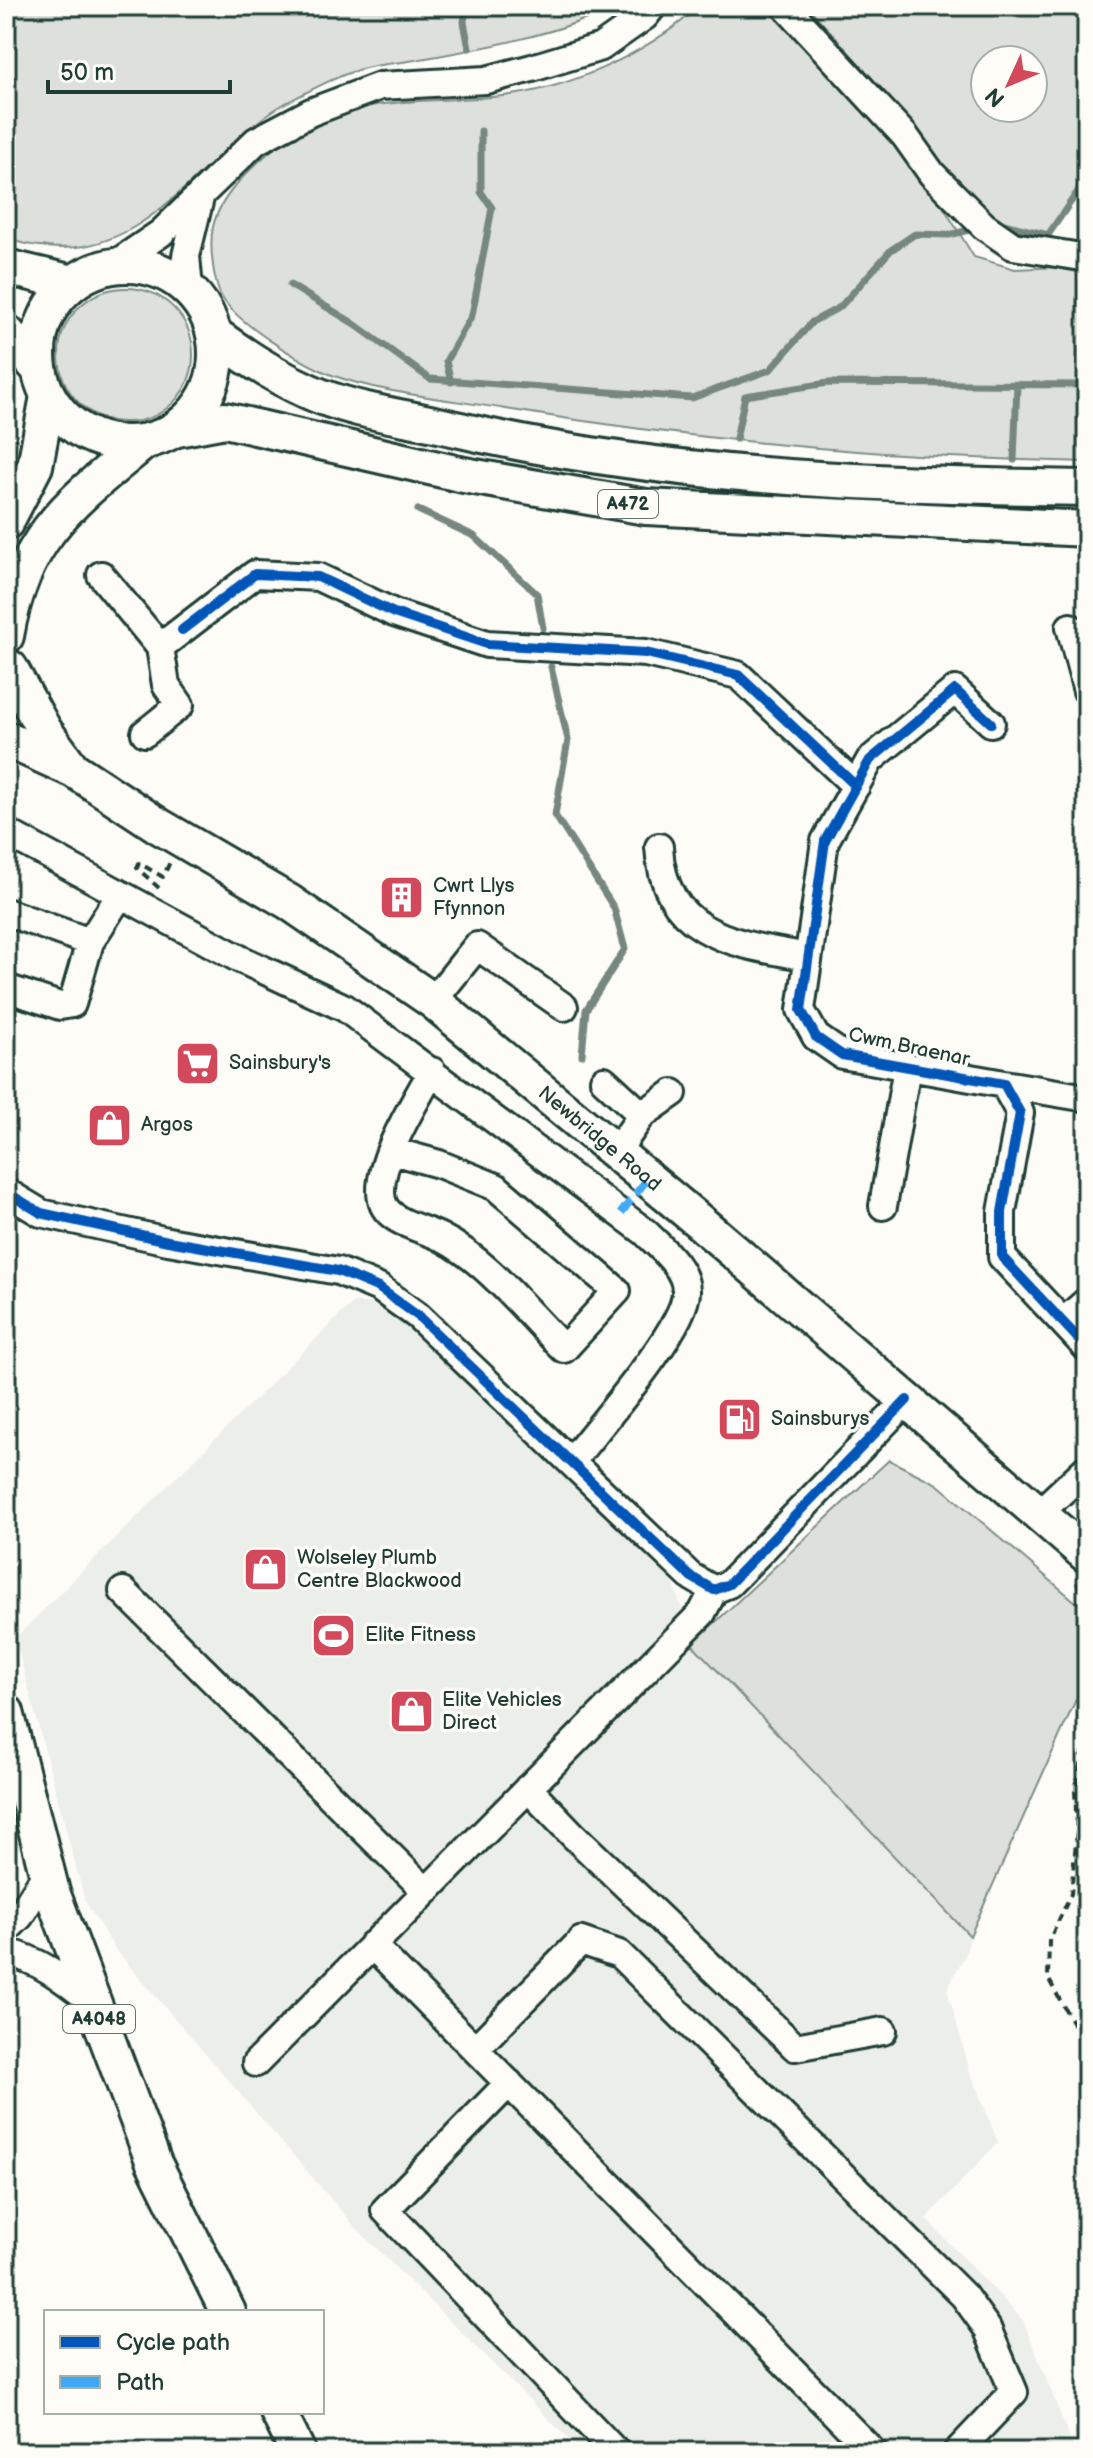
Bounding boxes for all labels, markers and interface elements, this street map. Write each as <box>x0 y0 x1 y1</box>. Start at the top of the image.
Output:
scale bar <box>48 44 230 94</box>
north arrow <box>969 44 1049 124</box>
text: 50 m <box>60 58 114 87</box>
text: N <box>980 82 1011 112</box>
road number: A472 <box>598 490 658 518</box>
building icon: Cwrt Llys Ffynnon <box>378 873 426 921</box>
place label: Cwrt Llys Ffynnon <box>433 874 514 921</box>
street label: Cwm Braenar <box>846 1022 972 1072</box>
supermarket icon: Sainsbury's <box>174 1039 222 1087</box>
place label: Sainsbury's <box>229 1051 331 1075</box>
street label: Newbridge Road <box>533 1081 666 1197</box>
shop icon: Argos <box>86 1101 134 1149</box>
place label: Argos <box>141 1113 193 1137</box>
fuel station icon: Sainsburys <box>716 1395 764 1443</box>
place label: Sainsburys <box>771 1407 870 1431</box>
shop icon: Wolseley Plumb Centre Blackwood <box>242 1546 290 1594</box>
place label: Wolseley Plumb Centre Blackwood <box>297 1546 462 1593</box>
sports icon: Elite Fitness <box>310 1611 358 1659</box>
place label: Elite Fitness <box>365 1623 476 1647</box>
shop icon: Elite Vehicles Direct <box>387 1688 435 1736</box>
place label: Elite Vehicles Direct <box>442 1688 562 1735</box>
road number: A4048 <box>63 2005 135 2033</box>
legend <box>44 2310 324 2414</box>
text: Cycle path <box>116 2328 230 2357</box>
text: Path <box>116 2368 164 2397</box>

